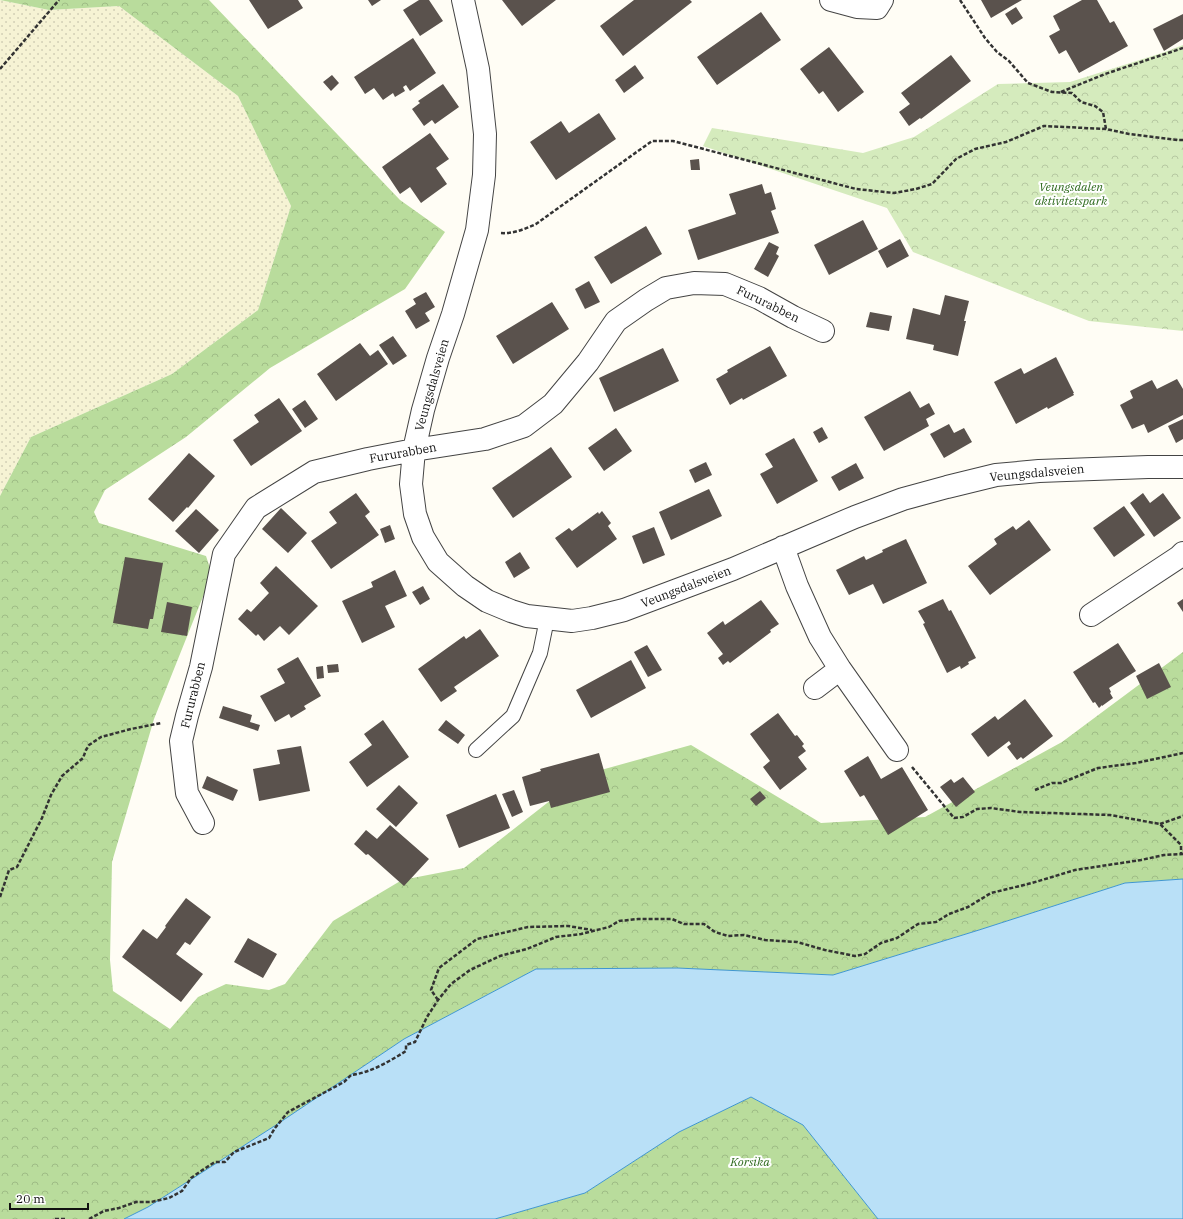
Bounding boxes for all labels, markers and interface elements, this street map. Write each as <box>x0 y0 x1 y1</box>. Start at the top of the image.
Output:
park label: Veungsdalen aktivitetspark <box>1035 179 1108 208</box>
street label: Fururabben <box>734 282 802 325</box>
street label: Veungsdalsveien <box>411 337 452 433</box>
street label: Fururabben <box>368 439 438 466</box>
street label: Veungsdalsveien <box>989 461 1085 484</box>
street label: Veungsdalsveien <box>639 562 733 611</box>
street label: Fururabben <box>177 660 208 730</box>
park label: Korsika <box>729 1154 770 1169</box>
scale bar <box>10 1185 88 1211</box>
text: 20 m <box>16 1191 45 1206</box>

